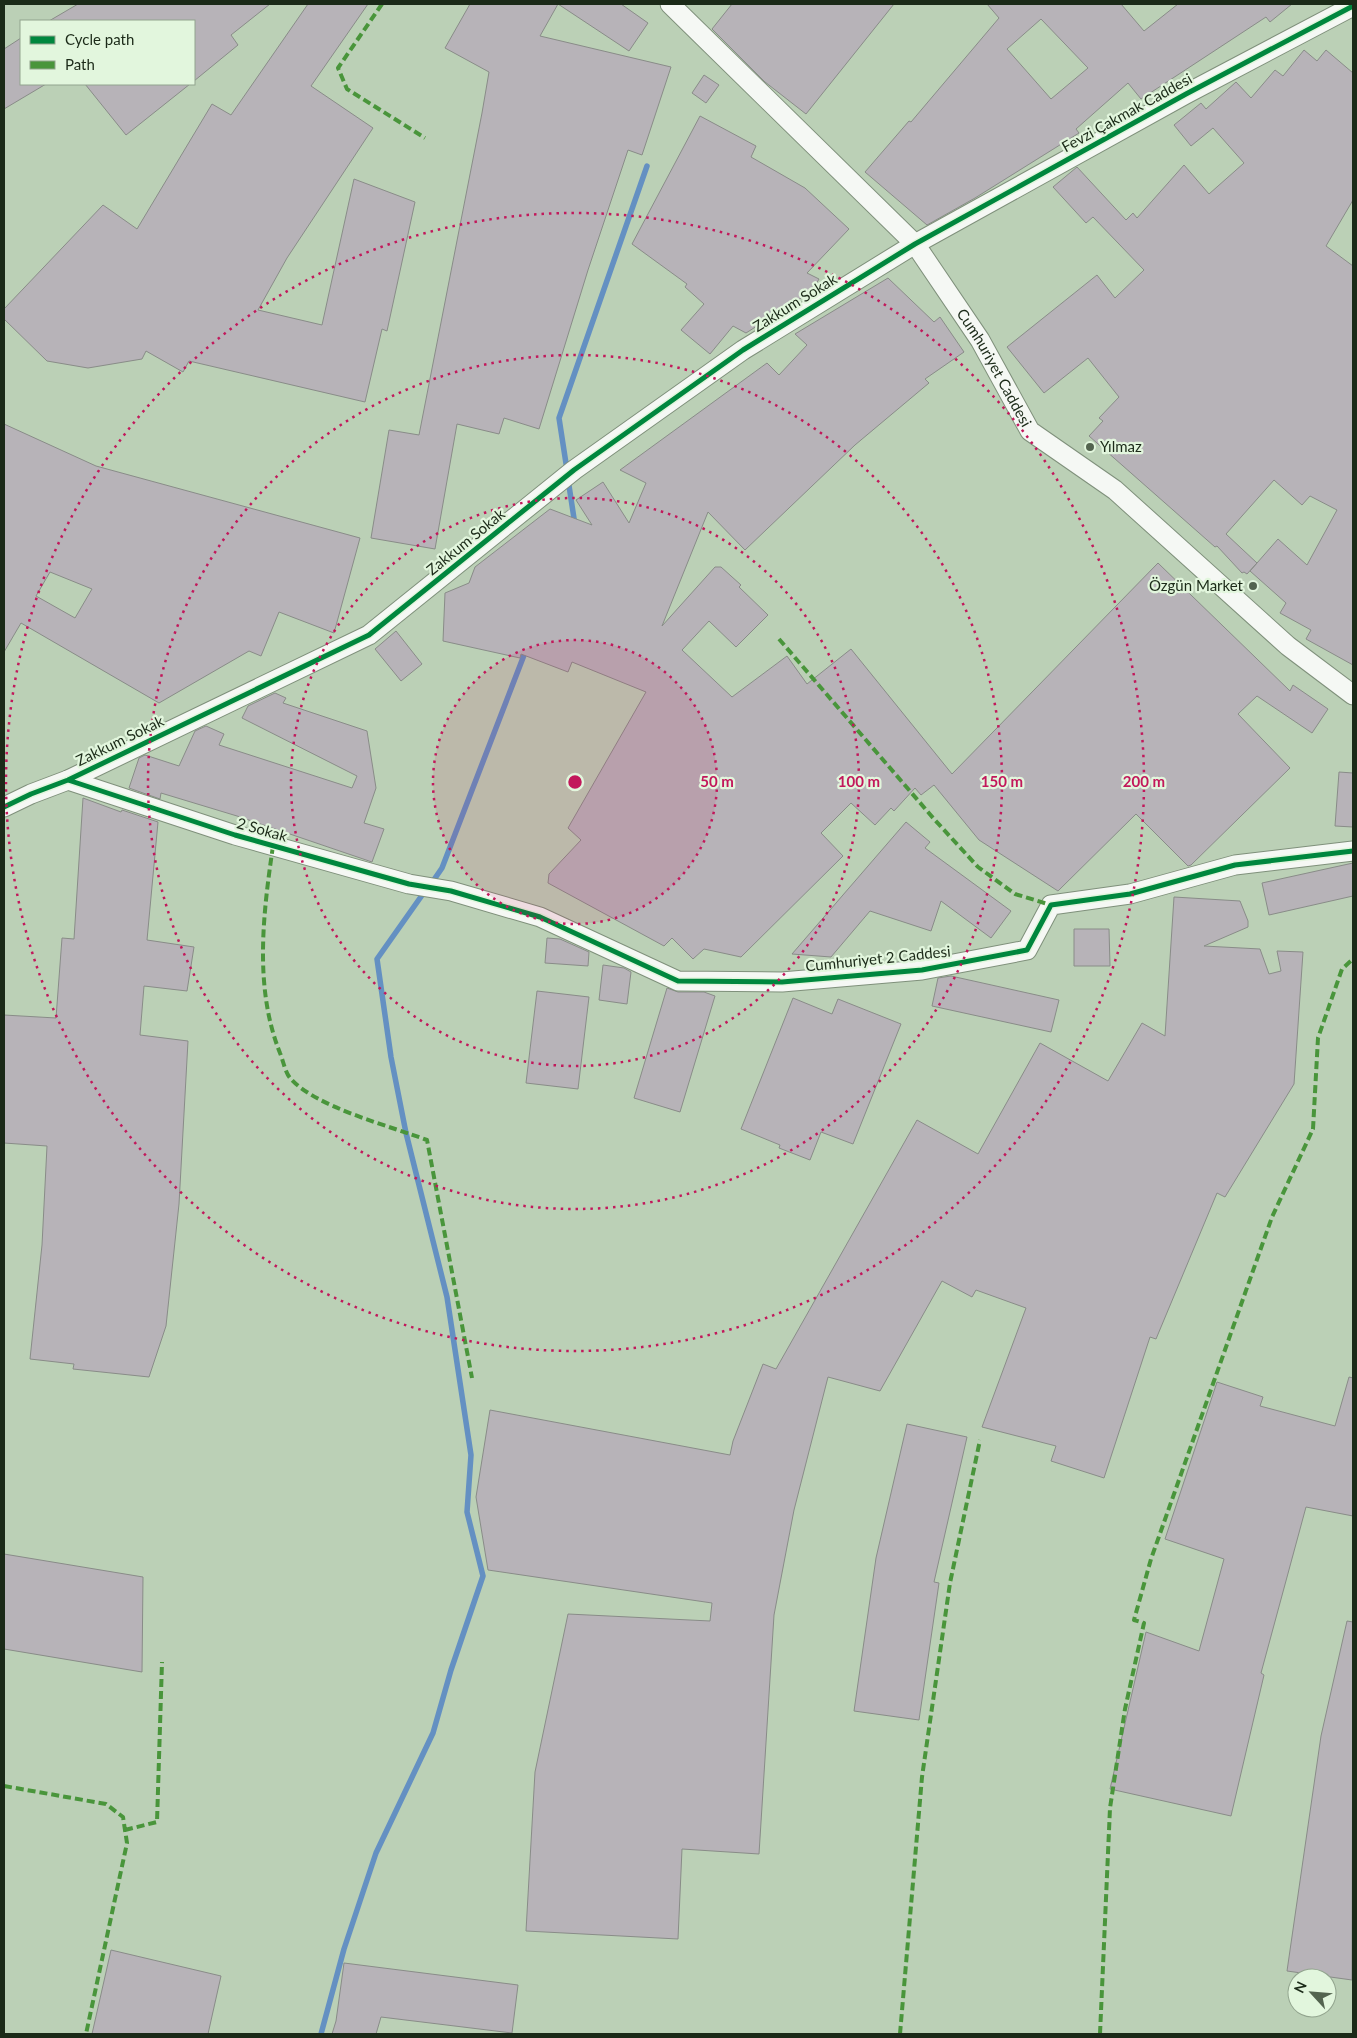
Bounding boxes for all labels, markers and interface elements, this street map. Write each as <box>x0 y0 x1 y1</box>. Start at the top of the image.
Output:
legend <box>20 20 195 85</box>
text: Cycle path <box>65 30 134 48</box>
text: Path <box>65 55 95 73</box>
street label: Fevzi Çakmak Caddesi <box>1058 69 1195 155</box>
street label: Zakkum Sokak <box>749 269 840 335</box>
street label: Cumhuriyet Caddesi <box>953 305 1036 430</box>
place label: Yılmaz <box>1100 437 1142 455</box>
marker: Yılmaz <box>1084 441 1096 453</box>
street label: Zakkum Sokak <box>423 504 508 578</box>
place label: Özgün Market <box>1149 576 1244 594</box>
marker: Özgün Market <box>1247 580 1259 592</box>
street label: Zakkum Sokak <box>73 711 167 769</box>
text: 50 m <box>700 772 734 790</box>
text: 100 m <box>838 772 880 790</box>
text: 150 m <box>981 772 1023 790</box>
text: 200 m <box>1123 772 1165 790</box>
centre of rings <box>566 773 584 791</box>
street label: 2 Sokak <box>235 813 290 845</box>
street label: Cumhuriyet 2 Caddesi <box>804 941 951 975</box>
north arrow <box>1287 1968 1337 2018</box>
text: N <box>1290 1979 1310 1996</box>

